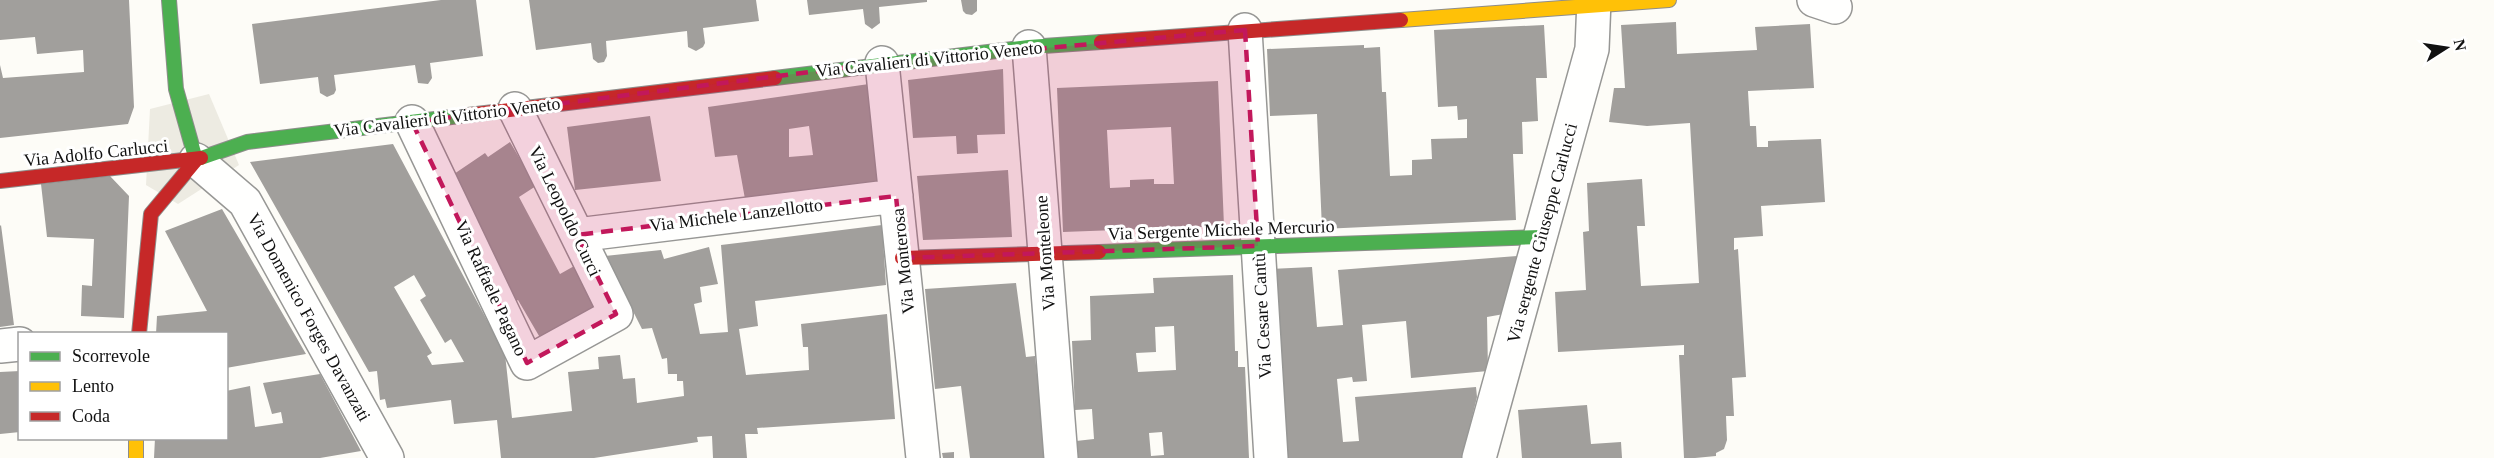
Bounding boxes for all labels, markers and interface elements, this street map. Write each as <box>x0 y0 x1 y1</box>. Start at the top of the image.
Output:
north arrow <box>2416 18 2476 78</box>
street label: Via Cavalieri di Vittorio Veneto <box>815 37 1043 81</box>
text: N <box>2451 38 2470 53</box>
street label: Via Cavalieri di Vittorio Veneto <box>333 93 561 141</box>
street label: Via sergente Giuseppe Carlucci <box>1503 121 1581 345</box>
street label: Via Adolfo Carlucci <box>23 135 169 171</box>
street label: Via Leopoldo Curci <box>525 142 605 280</box>
street label: Via Michele Lanzellotto <box>648 194 824 236</box>
street label: Via Monteleone <box>1031 195 1059 311</box>
street label: Via Monterosa <box>887 207 919 315</box>
street label: Via Domenico Forges Davanzati <box>243 209 375 425</box>
street label: Via Sergente Michele Mercurio <box>1107 216 1335 244</box>
street label: Via Raffaele Pagano <box>451 217 531 359</box>
street label: Via Cesare Cantù <box>1249 253 1275 379</box>
legend <box>18 332 228 440</box>
text: Scorrevole <box>72 346 150 366</box>
text: Lento <box>72 376 114 396</box>
text: Coda <box>72 406 110 426</box>

